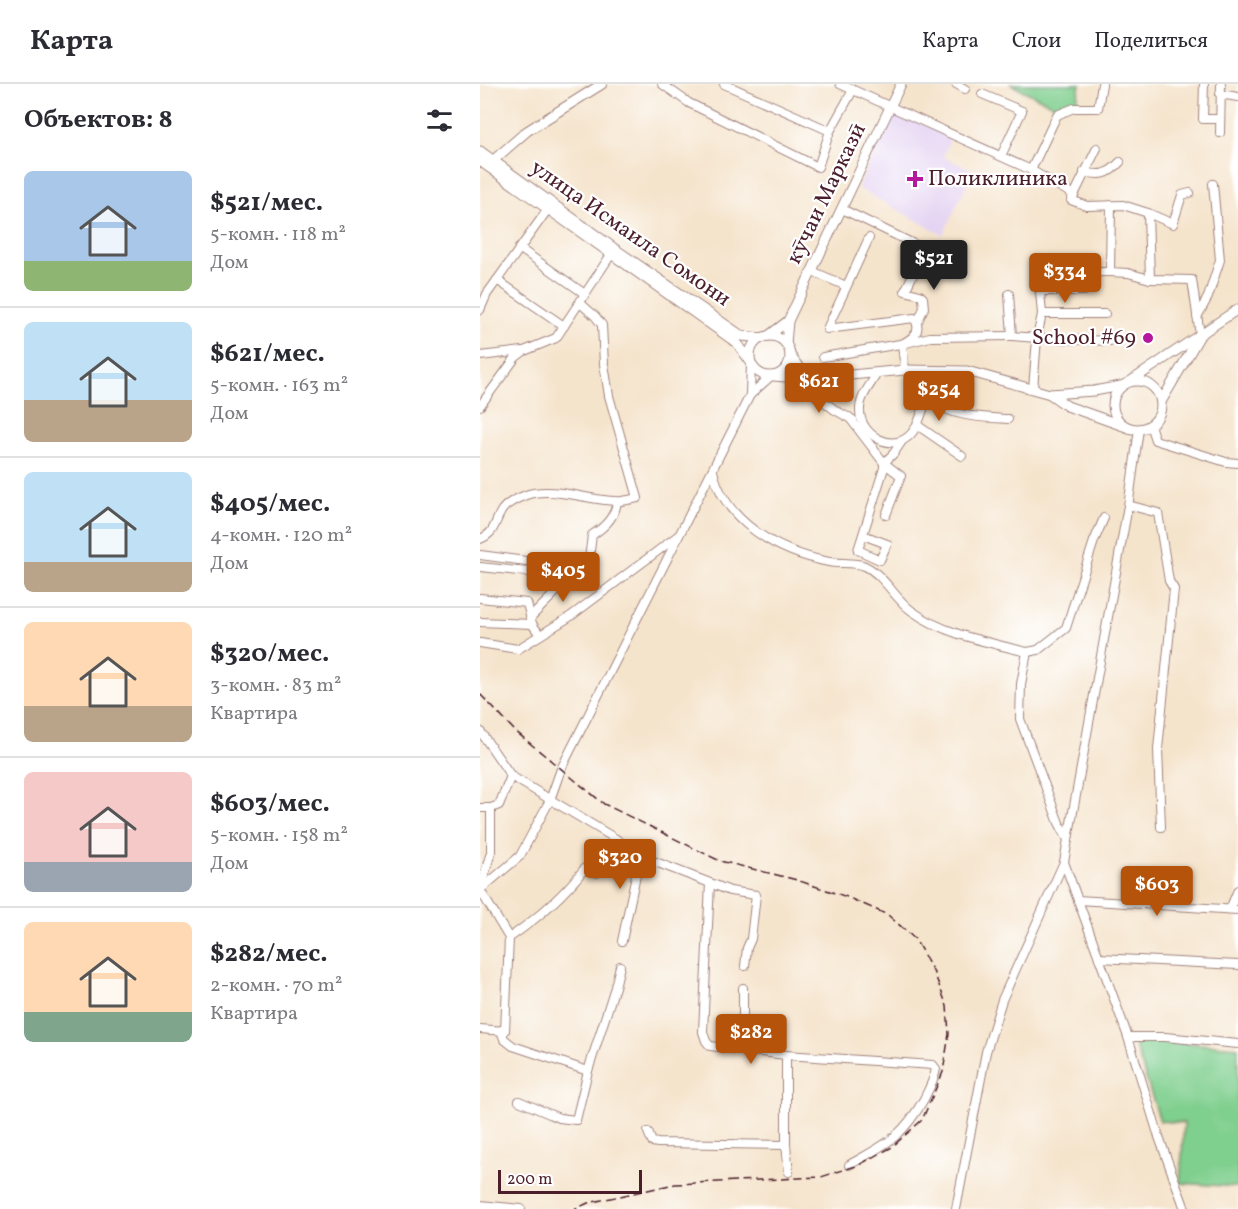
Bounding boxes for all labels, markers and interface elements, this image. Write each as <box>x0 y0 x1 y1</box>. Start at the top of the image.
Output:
text: Карта <box>30 22 113 61</box>
text: Карта <box>922 27 979 56</box>
text: Слои <box>1012 27 1061 56</box>
text: Поделиться <box>1094 27 1208 56</box>
text: Объектов: 8 <box>24 102 173 138</box>
icon: filters <box>423 104 456 137</box>
street label: кӯчаи Марказӣ <box>779 118 875 270</box>
street label: улица Исмаила Сомони <box>524 153 736 315</box>
place label: Поликлиника <box>928 164 1068 195</box>
marker: Поликлиника <box>906 170 924 188</box>
text: $521/мес. <box>210 185 323 221</box>
icon: home <box>72 195 144 267</box>
text: 5-комн. · 118 m² <box>210 221 346 249</box>
pin: $521 <box>898 240 970 291</box>
text: $521 <box>914 245 954 273</box>
text: Дом <box>210 249 249 277</box>
pin: $334 <box>1029 253 1101 304</box>
text: $334 <box>1043 258 1087 286</box>
place label: School #69 <box>1032 323 1136 354</box>
marker: School #69 <box>1141 331 1155 345</box>
text: $621/мес. <box>210 336 325 372</box>
icon: home <box>72 346 144 418</box>
pin: $621 <box>783 363 855 414</box>
text: $621 <box>799 368 839 396</box>
pin: $254 <box>903 371 975 422</box>
text: 5-комн. · 163 m² <box>210 372 348 400</box>
text: $254 <box>917 376 961 404</box>
text: Дом <box>210 400 249 428</box>
text: $405/мес. <box>210 486 330 522</box>
icon: home <box>72 496 144 568</box>
text: 4-комн. · 120 m² <box>210 522 352 550</box>
text: Дом <box>210 550 249 578</box>
pin: $405 <box>527 552 599 603</box>
text: $405 <box>541 557 585 585</box>
text: $320/мес. <box>210 636 329 672</box>
icon: home <box>72 646 144 718</box>
text: 3-комн. · 83 m² <box>210 672 341 700</box>
text: Квартира <box>210 700 298 728</box>
text: $603/мес. <box>210 786 330 822</box>
icon: home <box>72 796 144 868</box>
text: 5-комн. · 158 m² <box>210 822 348 850</box>
pin: $320 <box>584 839 656 890</box>
text: $320 <box>598 844 642 872</box>
text: Дом <box>210 850 249 878</box>
pin: $603 <box>1121 866 1193 917</box>
text: $603 <box>1135 871 1179 899</box>
text: $282/мес. <box>210 936 328 972</box>
icon: home <box>72 946 144 1018</box>
text: 2-комн. · 70 m² <box>210 972 342 1000</box>
text: Квартира <box>210 1000 298 1028</box>
pin: $282 <box>715 1014 787 1065</box>
text: $282 <box>730 1019 772 1047</box>
scale bar <box>498 1167 642 1194</box>
text: 200 m <box>507 1169 552 1191</box>

